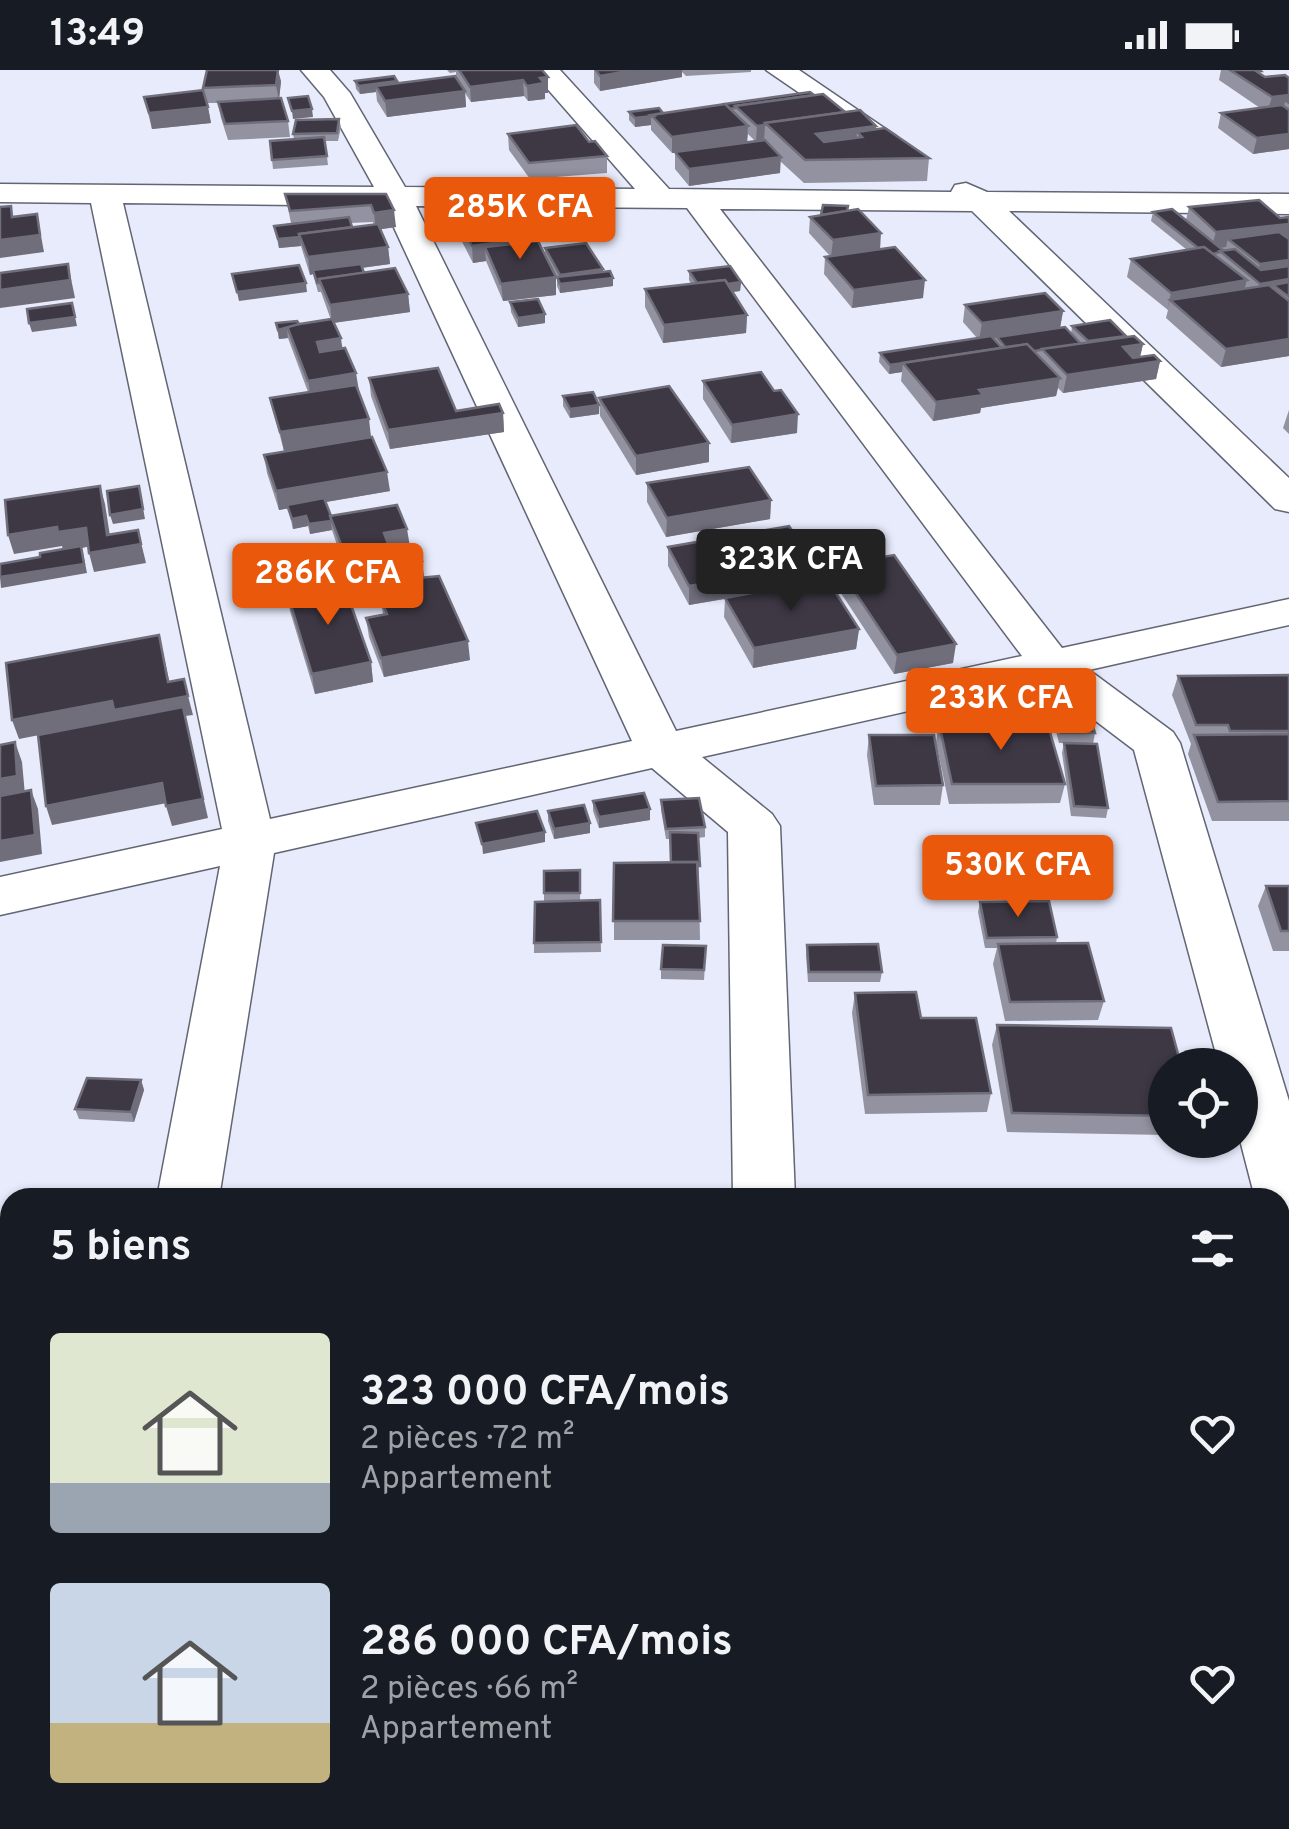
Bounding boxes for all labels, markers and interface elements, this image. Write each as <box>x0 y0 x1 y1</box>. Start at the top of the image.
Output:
text: 13:49 <box>50 11 145 60</box>
pin: 285K CFA <box>417 177 623 262</box>
text: 285K CFA <box>446 189 594 229</box>
pin: 323K CFA <box>688 529 894 614</box>
text: 323K CFA <box>718 541 864 581</box>
pin: 286K CFA <box>225 543 431 628</box>
text: 286K CFA <box>254 555 402 595</box>
pin: 233K CFA <box>898 668 1104 753</box>
text: 233K CFA <box>928 680 1074 720</box>
pin: 530K CFA <box>915 835 1121 920</box>
text: 530K CFA <box>944 847 1092 887</box>
map controls <box>1148 1048 1258 1158</box>
button: locate <box>1148 1048 1258 1158</box>
icon: filters <box>1185 1221 1240 1276</box>
text: 5 biens <box>50 1222 191 1275</box>
text: 323 000 CFA/mois <box>360 1367 730 1420</box>
icon: home <box>130 1373 250 1493</box>
icon: heart <box>1185 1406 1240 1461</box>
text: 2 pièces · 72 m² <box>360 1420 574 1460</box>
text: Appartement <box>360 1460 552 1500</box>
text: 286 000 CFA/mois <box>360 1617 733 1670</box>
icon: home <box>130 1623 250 1743</box>
icon: heart <box>1185 1656 1240 1711</box>
text: 2 pièces · 66 m² <box>360 1670 578 1710</box>
text: Appartement <box>360 1710 552 1750</box>

